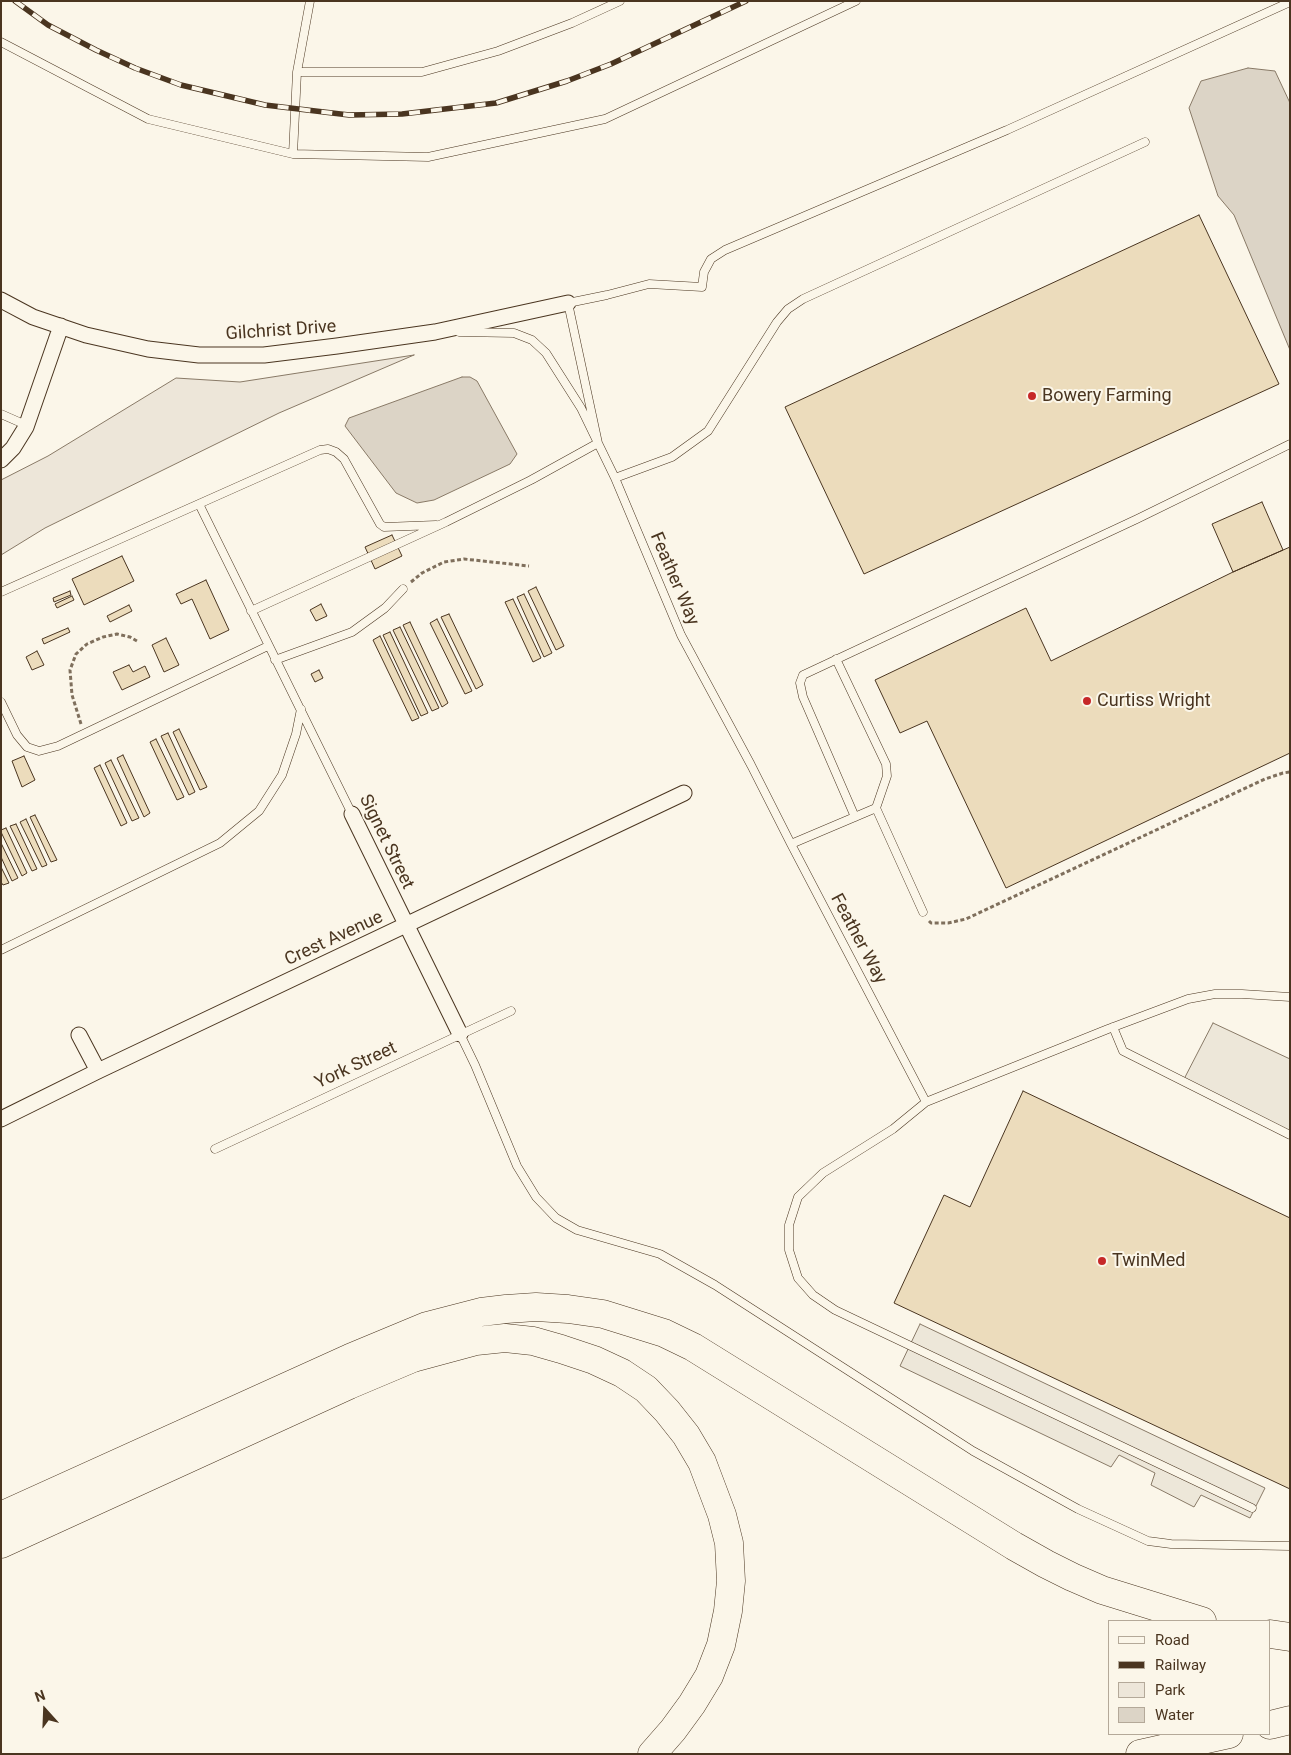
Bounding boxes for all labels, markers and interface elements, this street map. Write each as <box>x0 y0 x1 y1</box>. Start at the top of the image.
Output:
street label: Gilchrist Drive <box>225 316 337 346</box>
place label: Bowery Farming <box>1042 385 1172 407</box>
marker: Bowery Farming <box>1026 390 1038 402</box>
street label: Feather Way <box>645 529 703 629</box>
place label: Curtiss Wright <box>1097 690 1211 712</box>
marker: Curtiss Wright <box>1081 695 1093 707</box>
street label: Signet Street <box>354 791 418 893</box>
street label: Feather Way <box>825 890 891 988</box>
street label: Crest Avenue <box>282 907 386 971</box>
street label: York Street <box>312 1038 400 1094</box>
place label: TwinMed <box>1112 1250 1185 1272</box>
marker: TwinMed <box>1096 1255 1108 1267</box>
legend <box>1108 1620 1271 1735</box>
text: Road <box>1155 1631 1189 1649</box>
text: Railway <box>1155 1656 1206 1674</box>
text: Park <box>1155 1681 1185 1699</box>
north arrow <box>20 1685 70 1735</box>
text: N <box>32 1687 47 1705</box>
text: Water <box>1155 1706 1194 1724</box>

